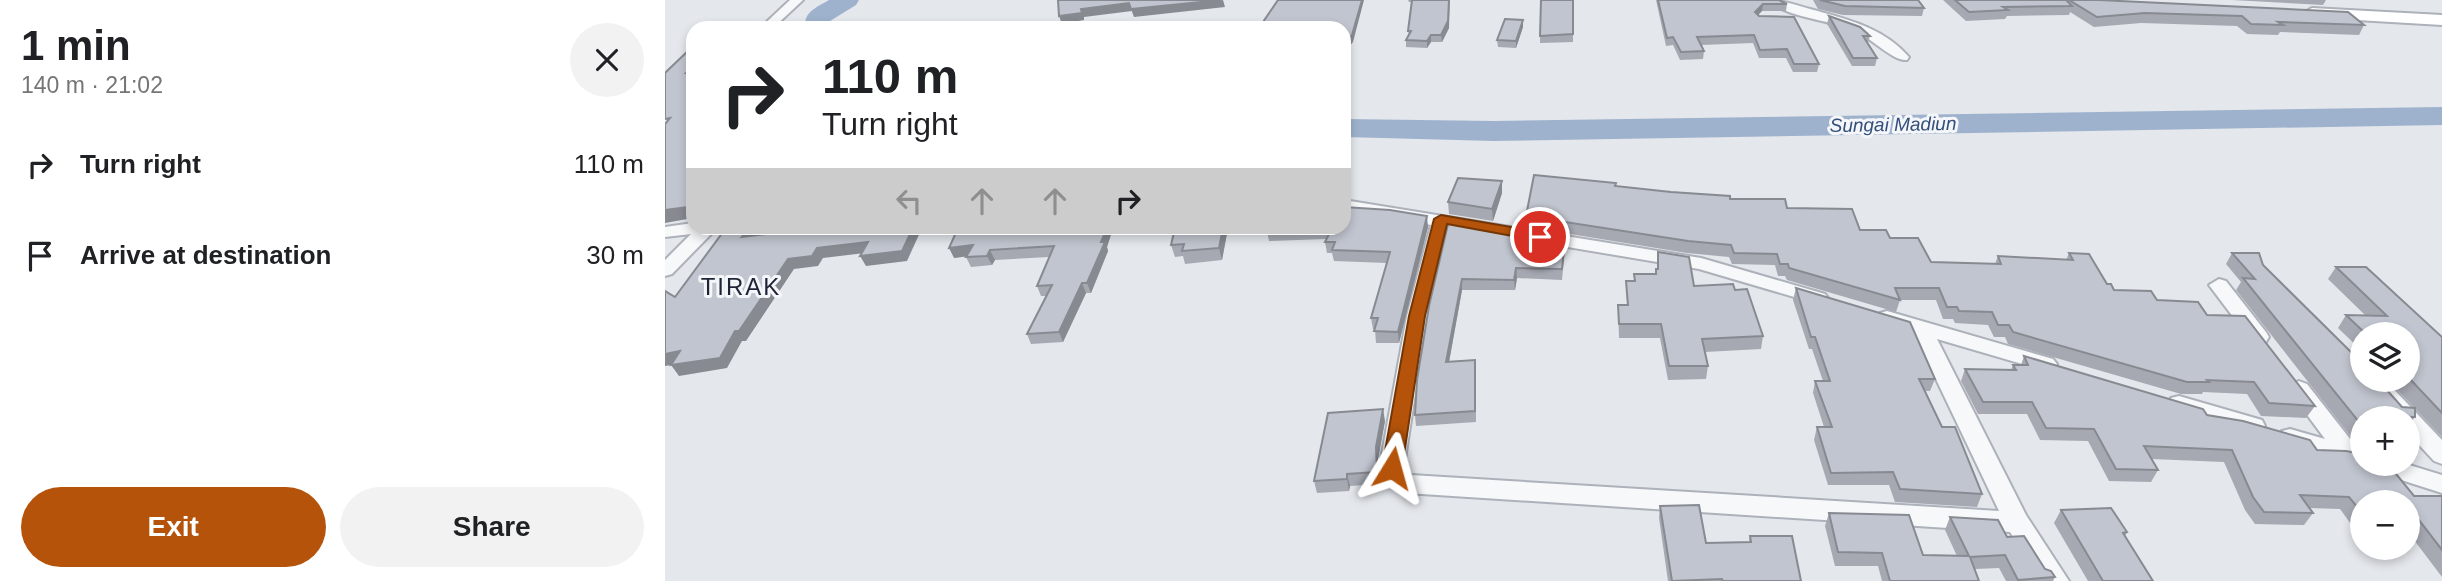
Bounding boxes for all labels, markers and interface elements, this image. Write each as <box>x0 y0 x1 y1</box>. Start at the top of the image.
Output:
text: 1 min <box>21 22 131 69</box>
button: close <box>570 23 644 97</box>
icon: right <box>707 49 798 140</box>
text: 110 m <box>822 49 958 103</box>
text: 140 m · 21:02 <box>21 72 163 98</box>
text: Turn right <box>822 106 958 142</box>
water label: Sungai Madiun <box>1829 113 1957 136</box>
icon: right <box>21 146 59 184</box>
text: Turn right <box>80 149 201 179</box>
text: 110 m <box>574 149 644 179</box>
icon: left <box>890 182 928 220</box>
icon: ahead <box>963 182 1001 220</box>
icon: ahead <box>1036 182 1074 220</box>
icon: right <box>1109 182 1147 220</box>
pin <box>1510 207 1570 267</box>
icon: arrive <box>1521 218 1559 256</box>
icon: arrive <box>21 237 59 275</box>
text: Arrive at destination <box>80 240 331 270</box>
text: 30 m <box>586 240 644 270</box>
district label: TIRAK <box>701 273 781 300</box>
map controls <box>2350 322 2420 560</box>
button: layers <box>2350 322 2420 392</box>
button: + <box>2350 406 2420 476</box>
position arrow <box>1355 431 1429 505</box>
button: Exit <box>21 487 326 567</box>
button: Share <box>340 487 644 567</box>
button: − <box>2350 490 2420 560</box>

